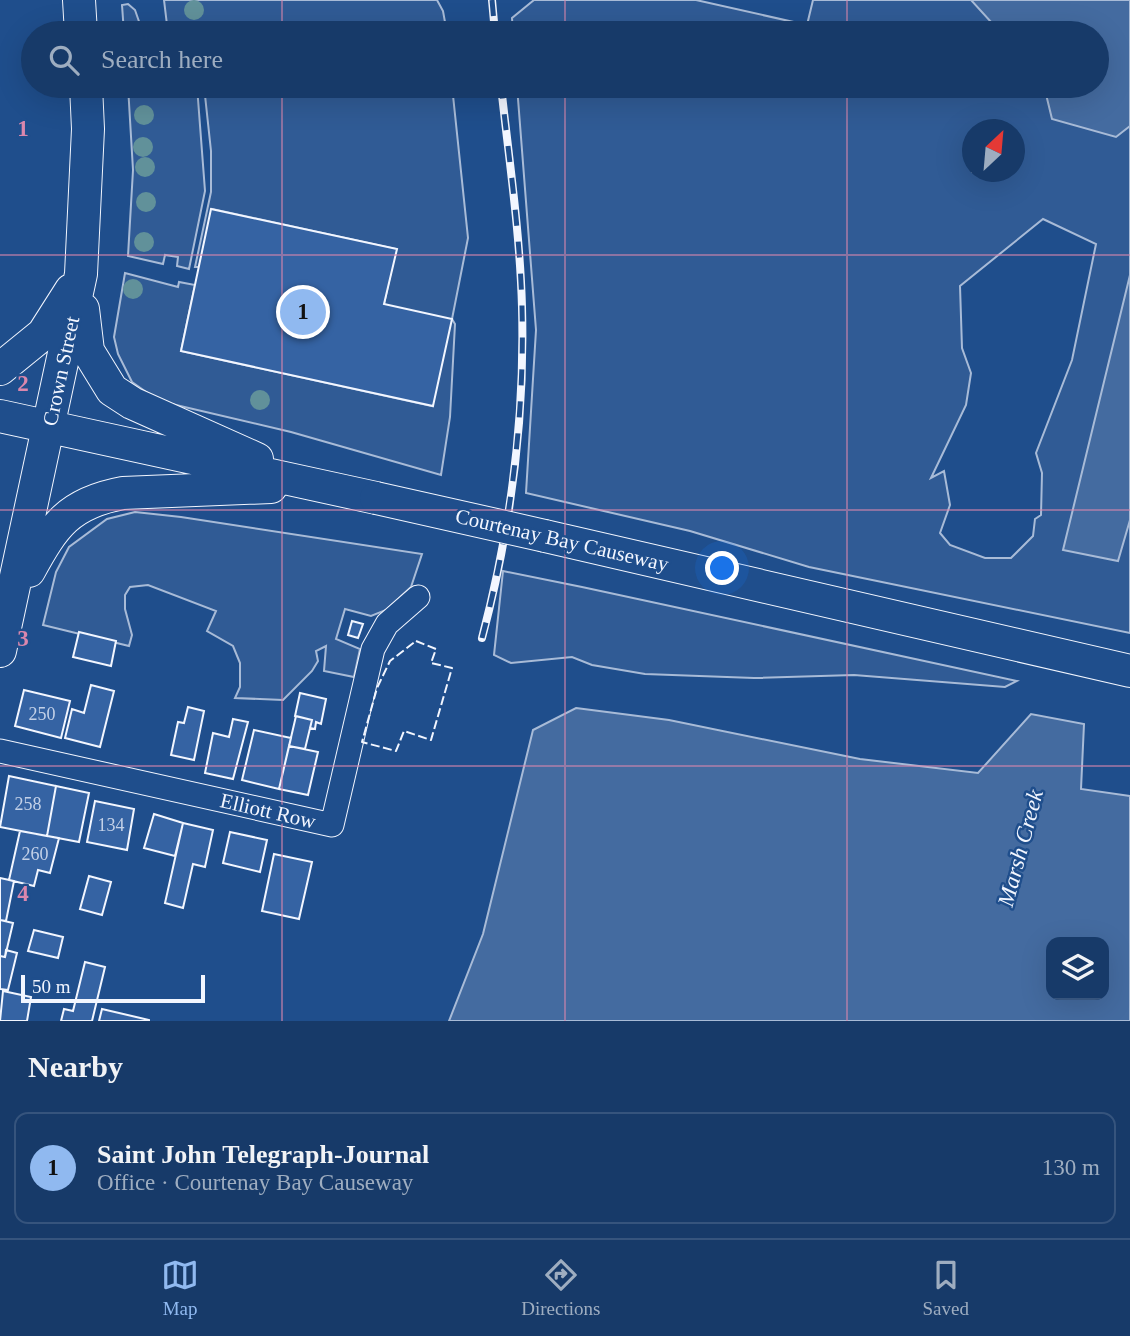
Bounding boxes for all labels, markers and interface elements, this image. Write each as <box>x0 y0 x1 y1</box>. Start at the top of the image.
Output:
search box <box>21 21 1109 98</box>
icon: search <box>45 41 83 79</box>
text: Search here <box>101 45 223 74</box>
text: 1 <box>17 116 29 141</box>
north arrow <box>962 119 1025 182</box>
pin: 1 <box>280 286 326 338</box>
street label: Crown Street <box>38 314 84 428</box>
text: 2 <box>17 371 29 396</box>
street label: Courtenay Bay Causeway <box>453 504 671 576</box>
your location <box>705 551 739 585</box>
text: 3 <box>17 626 29 651</box>
house number: 250 <box>29 704 56 724</box>
water label: Marsh Creek <box>993 786 1048 910</box>
street label: Elliott Row <box>218 788 319 834</box>
house number: 258 <box>15 794 42 814</box>
house number: 134 <box>98 815 125 835</box>
house number: 260 <box>22 844 49 864</box>
text: 4 <box>17 881 29 906</box>
map controls <box>1046 937 1109 1000</box>
button: layers <box>1046 937 1109 1000</box>
scale bar <box>21 972 205 1004</box>
text: 50 m <box>32 976 71 997</box>
text: Nearby <box>28 1050 123 1083</box>
text: Saint John Telegraph-Journal <box>97 1140 429 1169</box>
text: 1 <box>47 1155 59 1180</box>
text: 130 m <box>1042 1155 1100 1180</box>
text: Office · Courtenay Bay Causeway <box>97 1170 413 1195</box>
tab: Map <box>161 1256 199 1320</box>
tab: Directions <box>521 1256 600 1320</box>
tab: Saved <box>922 1256 969 1320</box>

